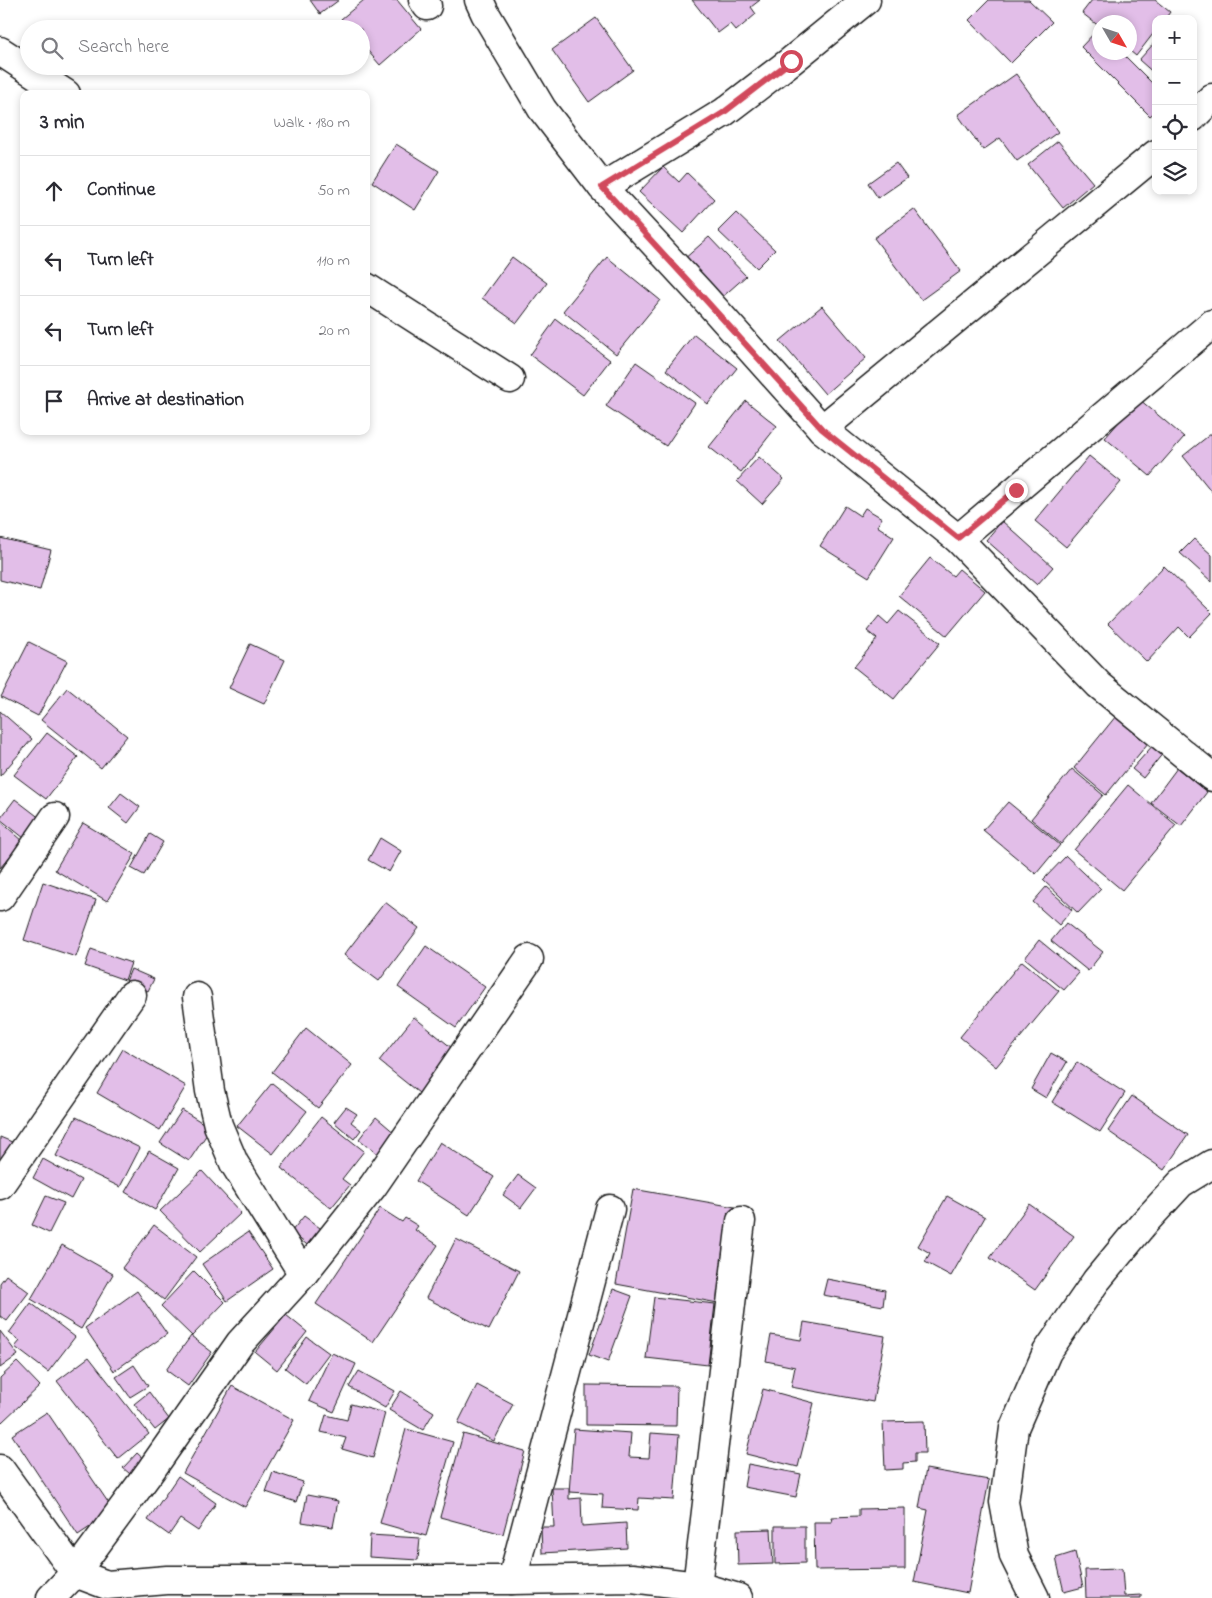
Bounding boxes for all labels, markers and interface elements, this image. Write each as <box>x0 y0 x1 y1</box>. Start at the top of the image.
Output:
north arrow <box>1092 15 1137 60</box>
map controls <box>1152 15 1197 195</box>
button: + <box>1152 15 1197 60</box>
search box <box>20 20 370 75</box>
icon: search <box>38 34 66 62</box>
text: Search here <box>78 34 169 61</box>
route start <box>780 50 803 73</box>
button: − <box>1152 60 1197 105</box>
button: locate <box>1152 105 1197 150</box>
text: 3 min <box>40 108 84 138</box>
text: Walk · 180 m <box>273 111 350 135</box>
button: layers <box>1152 150 1197 195</box>
icon: ahead <box>40 177 68 205</box>
text: Continue <box>87 177 155 204</box>
text: 50 m <box>318 179 350 203</box>
icon: left <box>40 247 68 275</box>
text: Turn left <box>87 247 154 274</box>
text: 110 m <box>316 249 350 273</box>
icon: left <box>40 317 68 345</box>
text: Turn left <box>87 317 154 344</box>
text: 20 m <box>319 319 350 343</box>
icon: arrive <box>40 387 68 415</box>
text: Arrive at destination <box>87 387 244 414</box>
route end <box>1005 479 1028 502</box>

